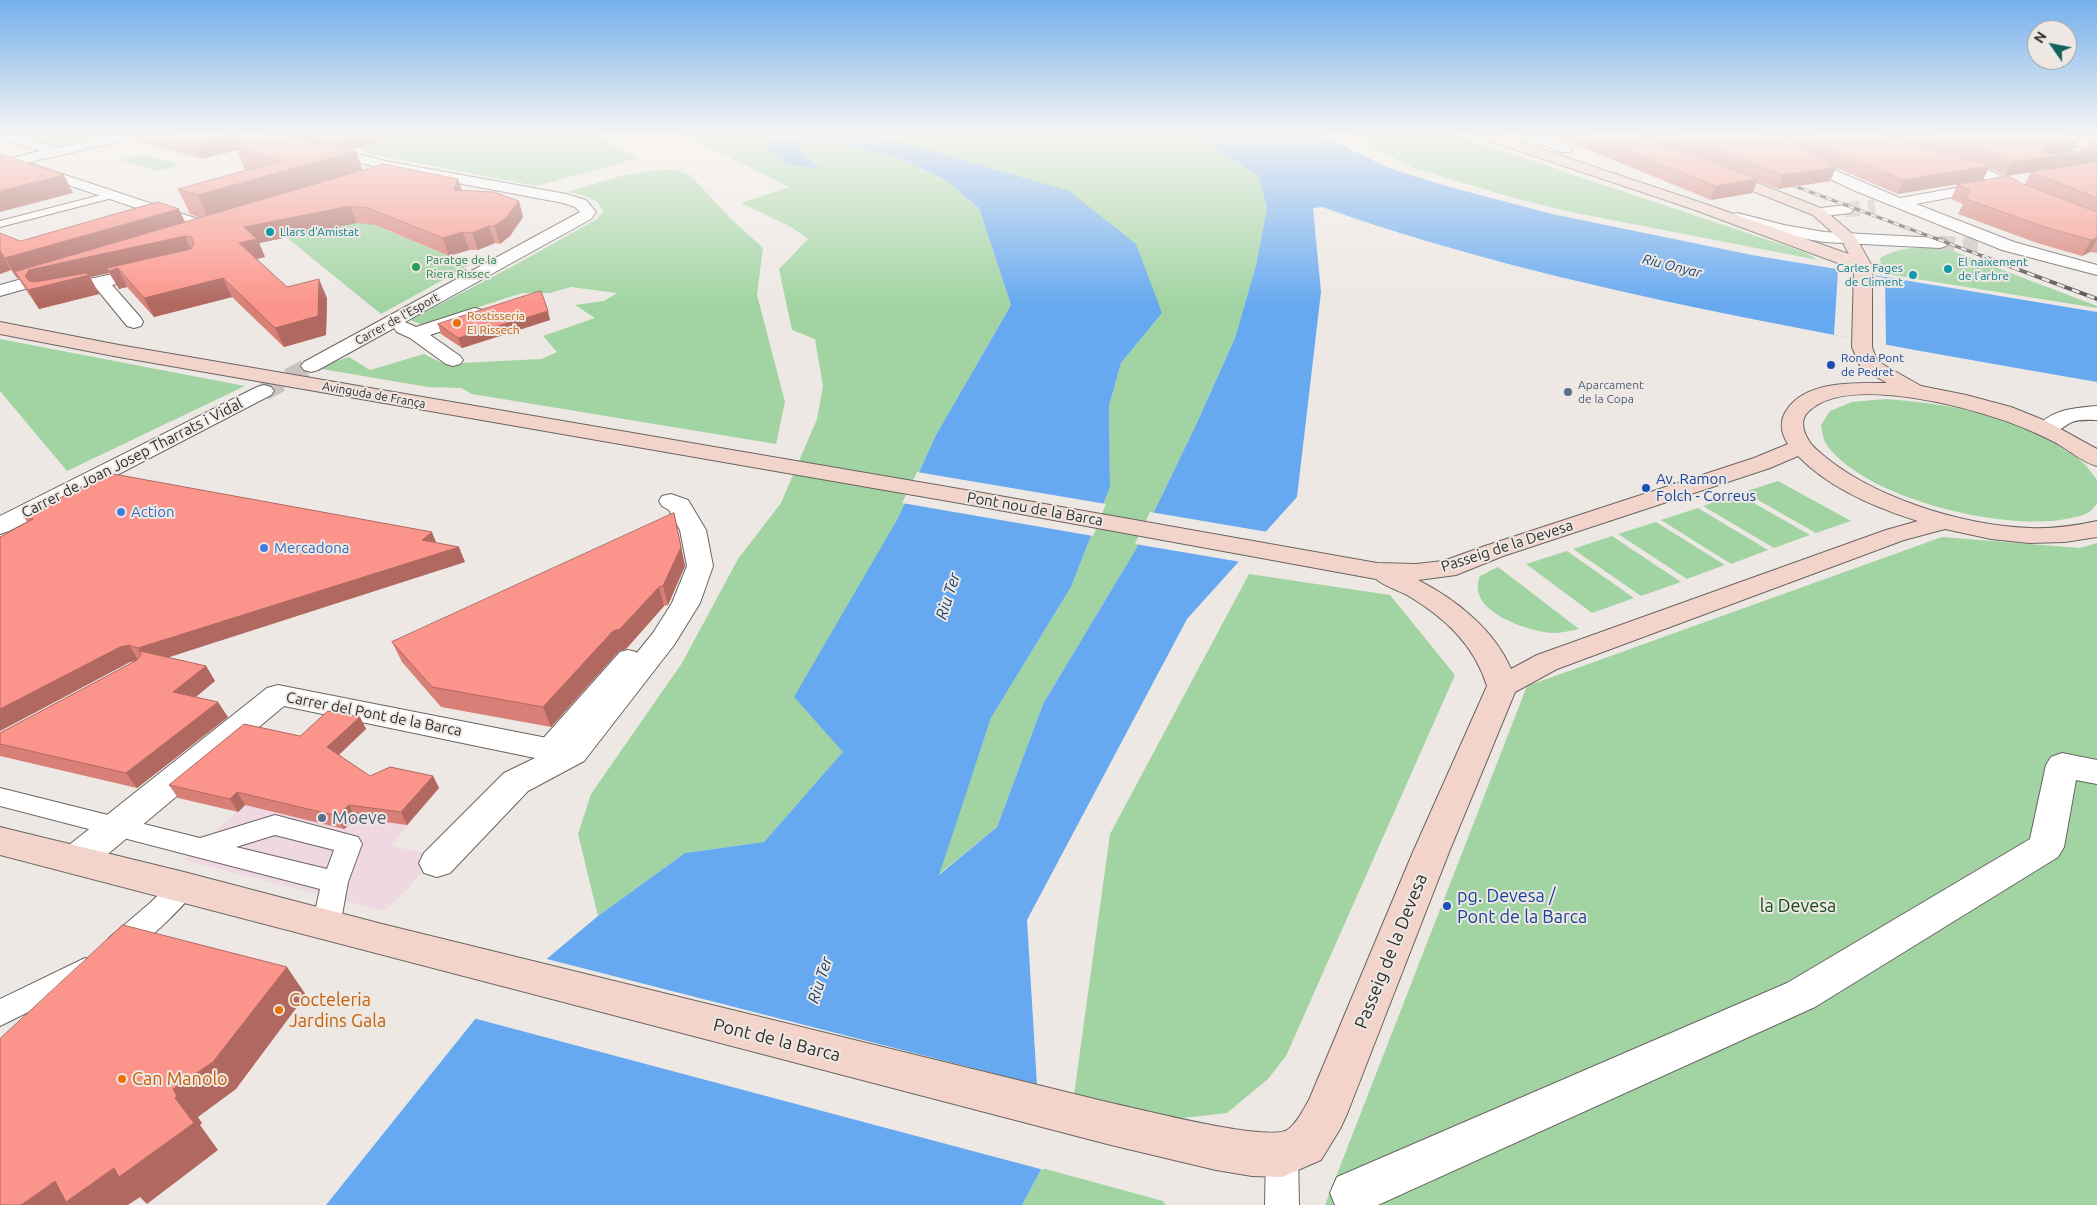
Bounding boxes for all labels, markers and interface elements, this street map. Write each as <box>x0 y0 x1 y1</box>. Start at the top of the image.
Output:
north arrow <box>2027 20 2077 70</box>
text: N <box>2031 29 2050 46</box>
place label: Llars d'Amistat <box>280 225 359 239</box>
marker: Llars d'Amistat <box>264 226 276 238</box>
water label: Riu Onyar <box>1641 251 1703 281</box>
place label: Paratge de la Riera Rissec <box>426 253 497 281</box>
place label: El naixement de l’arbre <box>1958 255 2028 283</box>
marker: Paratge de la Riera Rissec <box>410 261 422 273</box>
place label: Carles Fages de Climent <box>1836 261 1903 289</box>
marker: El naixement de l’arbre <box>1942 263 1954 275</box>
marker: Carles Fages de Climent <box>1907 269 1919 281</box>
street label: Carrer de l'Esport <box>352 290 442 348</box>
place label: Rostisseria El Rissech <box>467 309 525 337</box>
marker: Rostisseria El Rissech <box>451 317 463 329</box>
place label: Ronda Pont de Pedret <box>1841 351 1904 379</box>
marker: Ronda Pont de Pedret <box>1825 359 1837 371</box>
place label: Aparcament de la Copa <box>1578 378 1644 406</box>
street label: Avinguda de França <box>321 379 427 411</box>
marker: Aparcament de la Copa <box>1562 386 1574 398</box>
street label: Carrer de Joan Josep Tharrats i Vidal <box>18 394 246 522</box>
place label: Av. Ramon Folch - Correus <box>1656 470 1756 505</box>
marker: Av. Ramon Folch - Correus <box>1640 482 1652 494</box>
street label: Pont nou de la Barca <box>966 488 1104 530</box>
place label: Action <box>131 503 175 521</box>
marker: Action <box>115 506 127 518</box>
street label: Passeig de la Devesa <box>1439 516 1575 576</box>
place label: Mercadona <box>274 539 349 557</box>
marker: Mercadona <box>258 542 270 554</box>
water label: Riu Ter <box>931 570 965 622</box>
street label: Carrer del Pont de la Barca <box>285 688 463 740</box>
place label: Moeve <box>332 807 387 829</box>
marker: Moeve <box>316 812 328 824</box>
street label: Passeig de la Devesa <box>1350 870 1432 1032</box>
place label: pg. Devesa / Pont de la Barca <box>1457 885 1587 928</box>
park label: la Devesa <box>1760 895 1836 917</box>
marker: pg. Devesa / Pont de la Barca <box>1441 900 1453 912</box>
water label: Riu Ter <box>803 954 837 1006</box>
place label: Cocteleria Jardins Gala <box>289 989 386 1032</box>
marker: Cocteleria Jardins Gala <box>273 1004 285 1016</box>
street label: Pont de la Barca <box>711 1014 843 1066</box>
place label: Can Manolo <box>132 1068 228 1090</box>
marker: Can Manolo <box>116 1073 128 1085</box>

